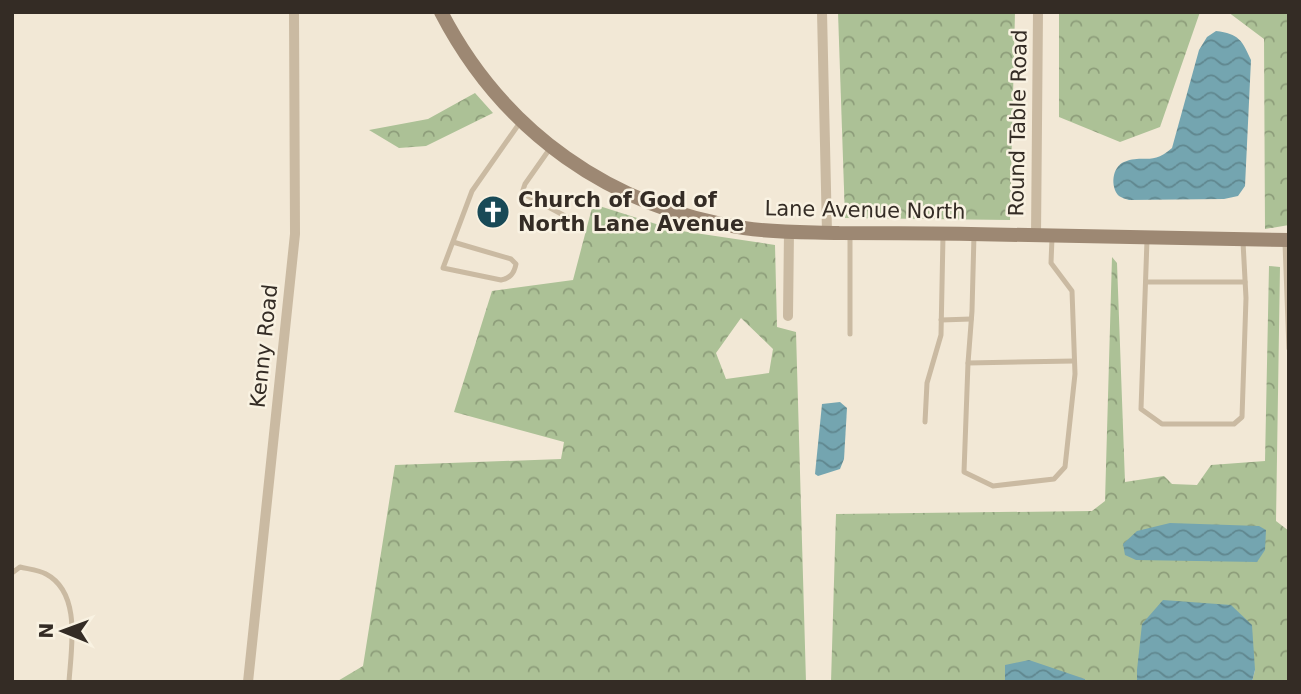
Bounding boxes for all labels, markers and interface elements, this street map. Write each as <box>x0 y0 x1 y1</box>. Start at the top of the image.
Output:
street label: Round Table Road <box>1004 29 1032 217</box>
place label: Church of God of North Lane Avenue <box>518 188 744 236</box>
church icon: Church of God of North Lane Avenue <box>474 193 512 231</box>
street label: Lane Avenue North <box>764 196 966 224</box>
street label: Kenny Road <box>246 283 282 409</box>
north arrow <box>28 596 98 666</box>
text: N <box>35 623 57 639</box>

